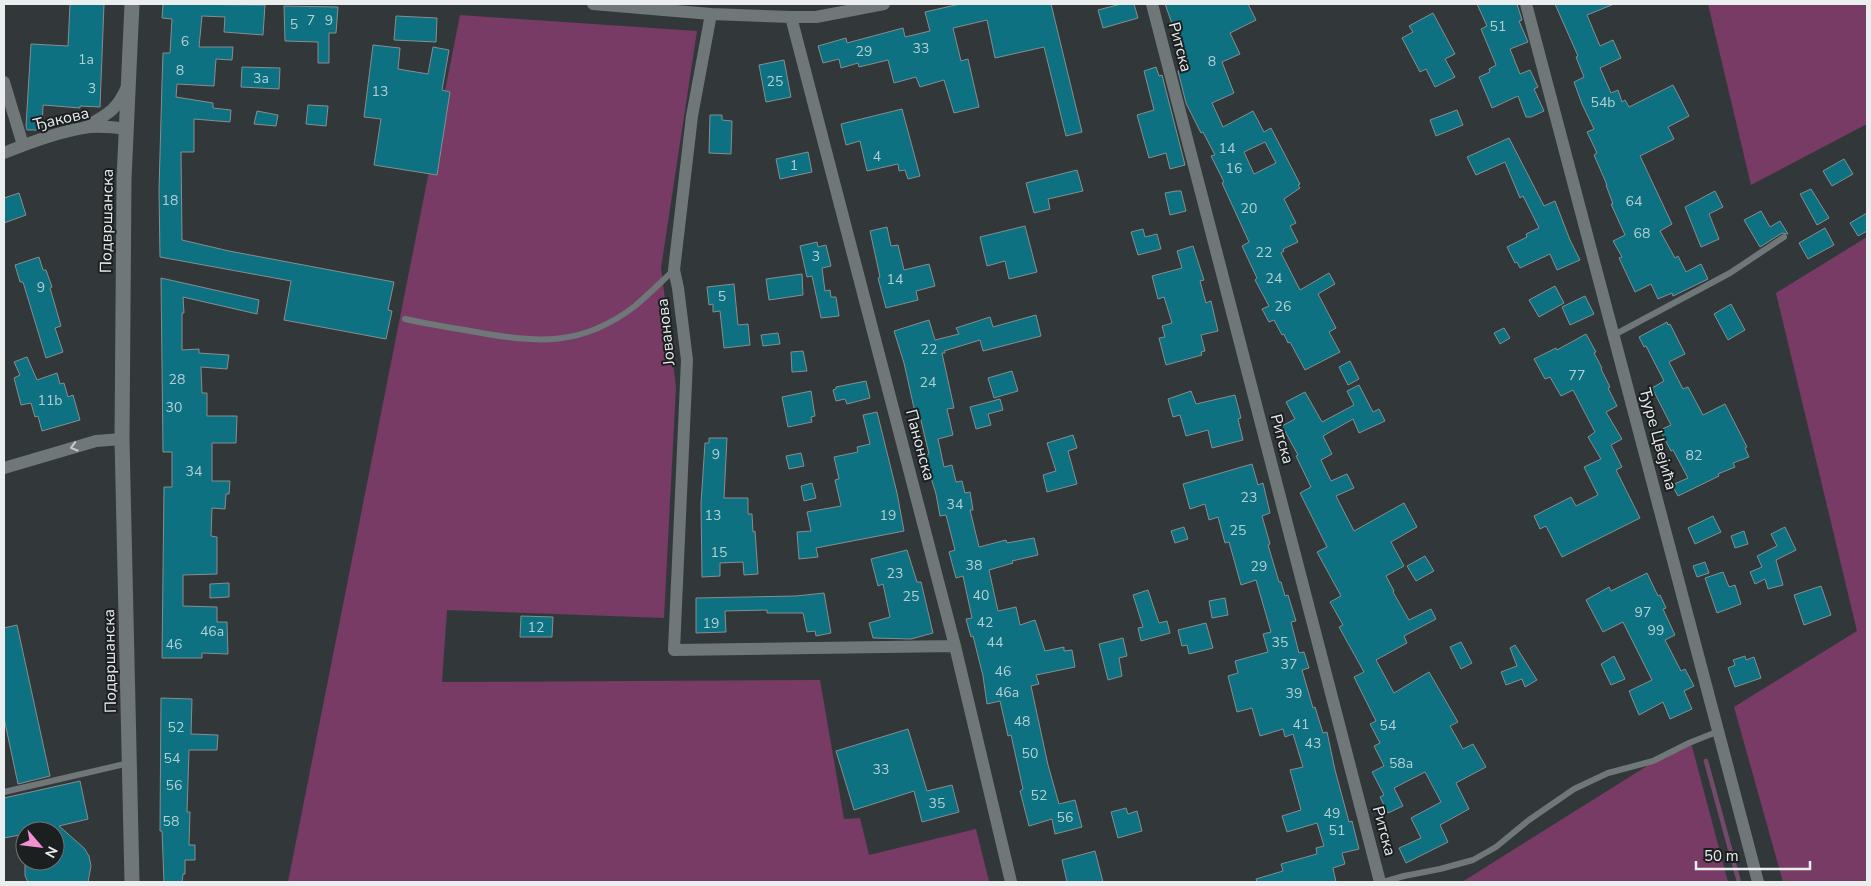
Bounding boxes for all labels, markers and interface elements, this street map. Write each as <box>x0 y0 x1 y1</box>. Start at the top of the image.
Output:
house number: 7 <box>307 11 315 30</box>
house number: 9 <box>325 11 333 30</box>
house number: 5 <box>290 15 298 34</box>
house number: 51 <box>1490 17 1506 36</box>
street label: Ритска <box>1163 20 1197 74</box>
house number: 6 <box>181 32 189 51</box>
house number: 33 <box>913 39 929 58</box>
house number: 29 <box>856 42 872 61</box>
house number: 1a <box>78 50 94 69</box>
house number: 8 <box>1208 52 1216 71</box>
house number: 8 <box>176 61 184 80</box>
house number: 3a <box>253 69 269 88</box>
house number: 25 <box>767 72 783 91</box>
house number: 3 <box>88 79 96 98</box>
house number: 13 <box>372 82 388 101</box>
house number: 54b <box>1591 93 1615 112</box>
street label: Ђакова <box>31 102 91 136</box>
house number: 14 <box>1219 139 1235 158</box>
house number: 4 <box>873 147 881 166</box>
house number: 1 <box>790 156 798 175</box>
house number: 16 <box>1226 159 1242 178</box>
street label: Подвршанска <box>95 169 119 273</box>
house number: 18 <box>162 191 178 210</box>
house number: 64 <box>1626 192 1642 211</box>
house number: 20 <box>1241 199 1257 218</box>
house number: 68 <box>1634 224 1650 243</box>
house number: 22 <box>1256 243 1272 262</box>
house number: 3 <box>812 247 820 266</box>
house number: 24 <box>1266 269 1282 288</box>
house number: 14 <box>887 270 903 289</box>
house number: 9 <box>37 278 45 297</box>
house number: 5 <box>718 287 726 306</box>
street label: Јованова <box>652 297 681 368</box>
house number: 26 <box>1275 297 1291 316</box>
house number: 22 <box>921 340 937 359</box>
house number: 77 <box>1569 366 1585 385</box>
house number: 28 <box>169 370 185 389</box>
house number: 24 <box>920 373 936 392</box>
street label: Ђуре Цвејића <box>1634 385 1682 493</box>
house number: 11b <box>38 391 62 410</box>
house number: 30 <box>166 398 182 417</box>
street label: Панонска <box>900 407 940 483</box>
street label: Ритска <box>1265 412 1299 466</box>
one-way arrow <box>71 442 79 452</box>
house number: 9 <box>712 445 720 464</box>
house number: 82 <box>1686 446 1702 465</box>
house number: 34 <box>186 462 202 481</box>
house number: 23 <box>1241 488 1257 507</box>
house number: 34 <box>947 495 963 514</box>
house number: 13 <box>705 506 721 525</box>
house number: 19 <box>880 506 896 525</box>
house number: 25 <box>1230 521 1246 540</box>
house number: 15 <box>711 543 727 562</box>
house number: 38 <box>966 556 982 575</box>
house number: 29 <box>1251 557 1267 576</box>
house number: 23 <box>887 564 903 583</box>
house number: 40 <box>973 586 989 605</box>
house number: 25 <box>903 587 919 606</box>
house number: 97 <box>1635 603 1651 622</box>
street label: Подвршанска <box>98 609 122 713</box>
house number: 42 <box>977 613 993 632</box>
house number: 19 <box>703 614 719 633</box>
house number: 12 <box>528 618 544 637</box>
house number: 99 <box>1648 621 1664 640</box>
house number: 46a <box>200 622 224 641</box>
house number: 44 <box>987 633 1003 652</box>
house number: 35 <box>1272 633 1288 652</box>
house number: 46 <box>166 635 182 654</box>
house number: 37 <box>1281 655 1297 674</box>
house number: 46 <box>995 662 1011 681</box>
house number: 46a <box>995 683 1019 702</box>
house number: 39 <box>1286 684 1302 703</box>
house number: 48 <box>1014 712 1030 731</box>
house number: 41 <box>1293 715 1309 734</box>
house number: 54 <box>1380 716 1396 735</box>
house number: 52 <box>168 718 184 737</box>
house number: 43 <box>1305 734 1321 753</box>
house number: 50 <box>1022 744 1038 763</box>
house number: 54 <box>164 749 180 768</box>
house number: 58a <box>1389 754 1413 773</box>
house number: 33 <box>873 760 889 779</box>
house number: 56 <box>166 776 182 795</box>
house number: 52 <box>1031 786 1047 805</box>
house number: 35 <box>929 794 945 813</box>
house number: 49 <box>1324 804 1340 823</box>
street label: Ритска <box>1367 804 1401 858</box>
house number: 56 <box>1057 808 1073 827</box>
house number: 58 <box>163 812 179 831</box>
north arrow <box>15 821 65 871</box>
house number: 51 <box>1329 821 1345 840</box>
scale bar <box>1696 838 1810 870</box>
text: N <box>40 843 62 861</box>
text: 50 m <box>1704 846 1739 866</box>

